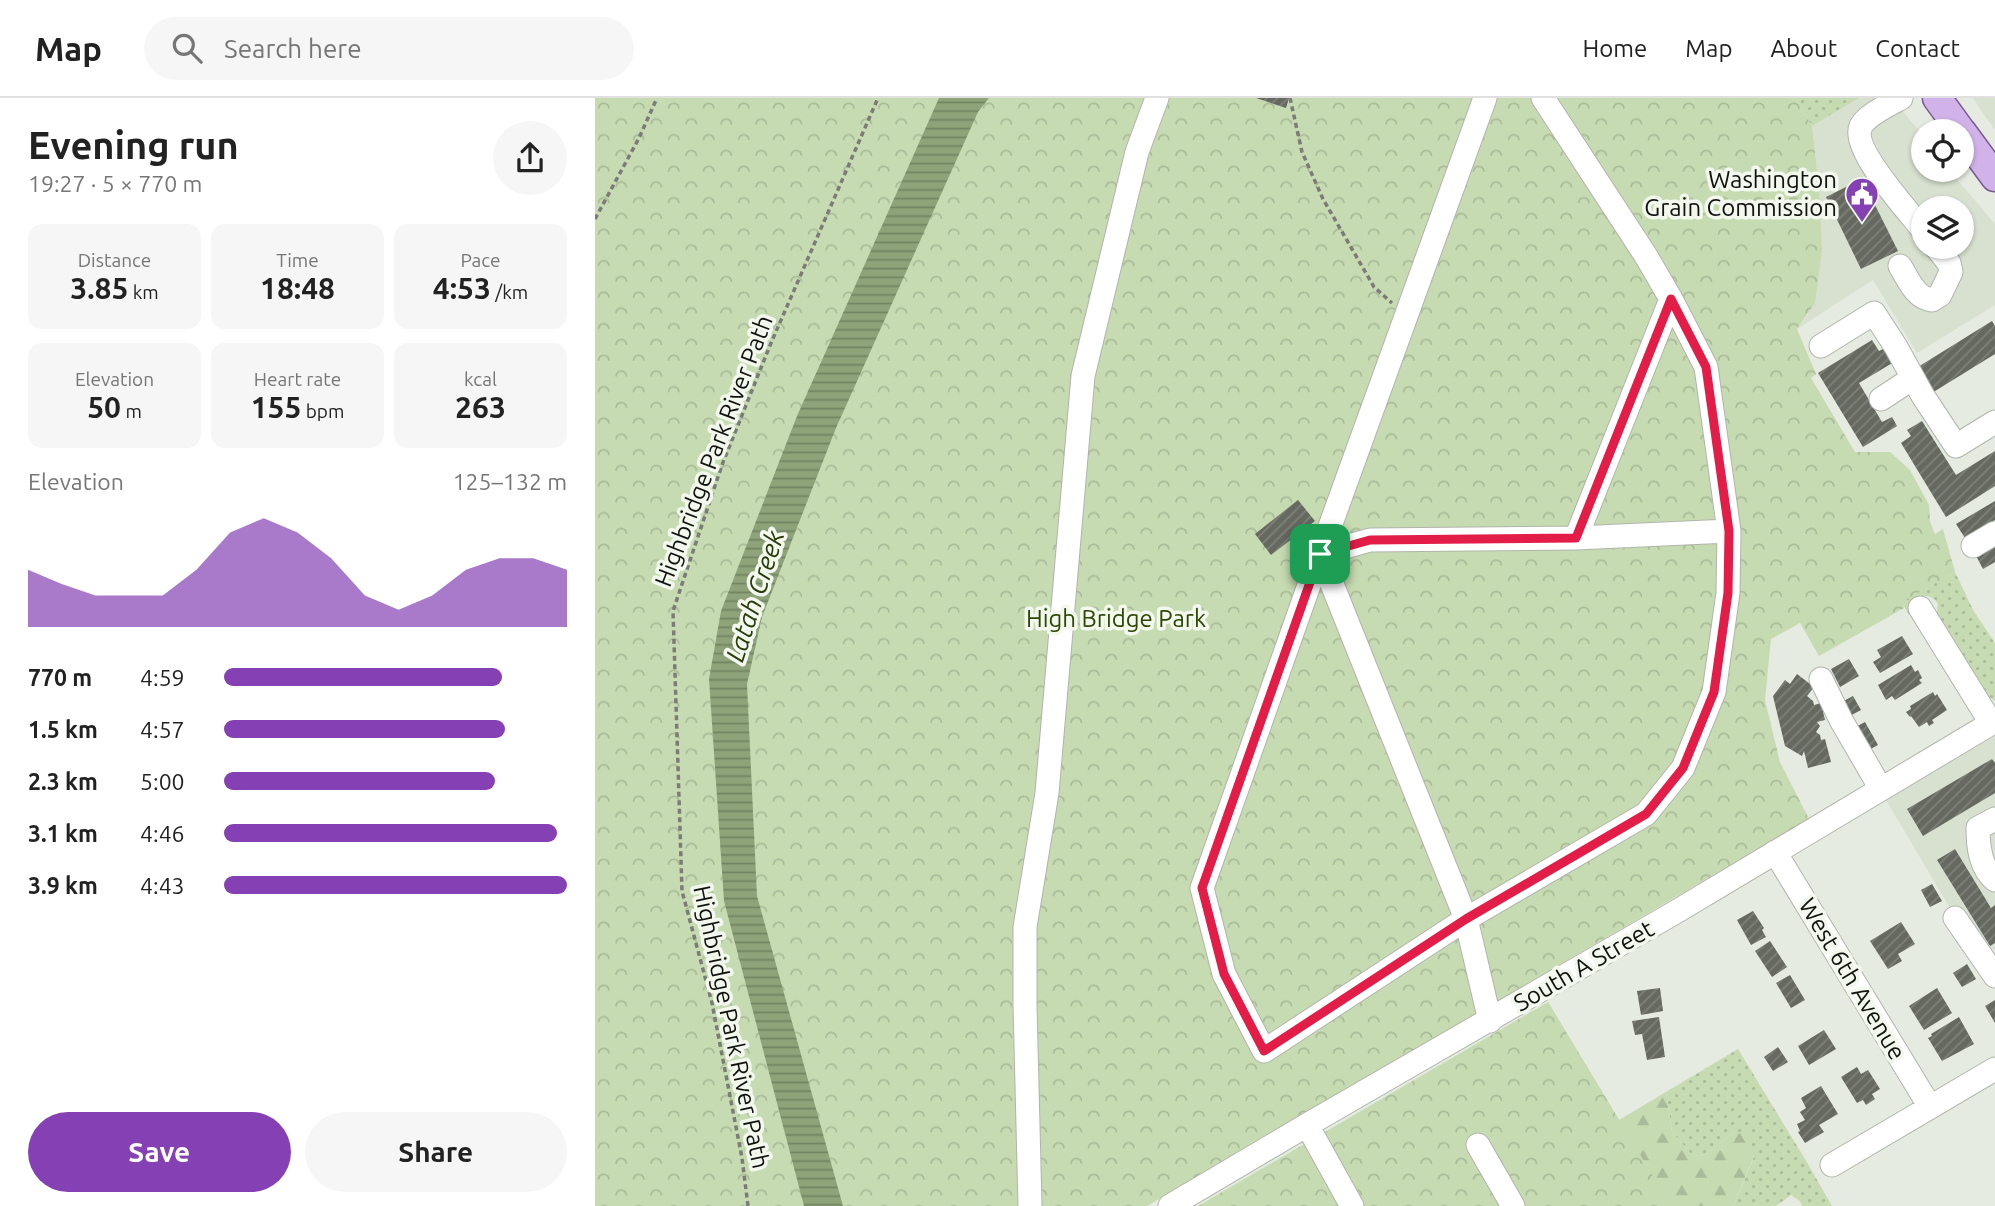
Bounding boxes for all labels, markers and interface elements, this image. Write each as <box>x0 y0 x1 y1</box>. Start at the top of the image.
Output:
search box <box>144 17 634 80</box>
icon: search <box>168 29 206 67</box>
text: Map <box>35 30 102 67</box>
text: Search here <box>224 34 362 63</box>
text: Home <box>1582 35 1647 62</box>
text: Map <box>1685 35 1732 62</box>
text: About <box>1770 35 1837 62</box>
text: Contact <box>1875 35 1960 62</box>
map controls <box>1911 119 1974 259</box>
button: locate <box>1911 119 1974 182</box>
button: share <box>493 121 567 195</box>
text: Evening run <box>28 124 239 166</box>
place label: Washington Grain Commission <box>1644 166 1837 221</box>
text: 19:27 · 5 × 770 m <box>28 171 202 196</box>
public building icon: Washington Grain Commission <box>1843 175 1881 224</box>
button: layers <box>1911 196 1974 259</box>
text: Distance <box>78 249 151 271</box>
text: Time <box>276 249 319 271</box>
text: Pace <box>460 249 501 271</box>
text: 3.85 <box>70 271 128 305</box>
text: 18:48 <box>260 271 335 305</box>
text: 4:53 <box>433 271 491 305</box>
text: km <box>128 281 159 303</box>
text: /km <box>491 281 528 303</box>
street label: Highbridge Park River Path <box>649 311 778 590</box>
text: Elevation <box>75 368 154 390</box>
text: Heart rate <box>254 368 341 390</box>
text: kcal <box>464 368 497 390</box>
text: 50 <box>87 390 121 424</box>
text: 155 <box>251 390 301 424</box>
text: 263 <box>455 390 506 424</box>
text: m <box>121 400 142 422</box>
text: bpm <box>301 400 344 422</box>
text: Elevation <box>28 469 124 494</box>
text: 125–132 m <box>453 469 567 494</box>
pin <box>1290 524 1350 584</box>
water label: Latah Creek <box>720 526 790 665</box>
icon: arrive <box>1301 535 1339 573</box>
park label: High Bridge Park <box>1026 605 1206 632</box>
text: 770 m <box>28 665 92 690</box>
text: 4:59 <box>140 665 185 690</box>
text: 1.5 km <box>28 717 98 742</box>
text: 4:57 <box>140 717 185 742</box>
text: 2.3 km <box>28 769 98 794</box>
text: 5:00 <box>140 769 185 794</box>
text: 3.1 km <box>28 821 98 846</box>
text: 4:46 <box>140 821 185 846</box>
text: 3.9 km <box>28 873 98 898</box>
text: 4:43 <box>140 873 185 898</box>
street label: Highbridge Park River Path <box>688 883 775 1171</box>
street label: West 6th Avenue <box>1794 893 1911 1064</box>
street label: South A Street <box>1509 914 1659 1017</box>
button: Save <box>28 1112 291 1192</box>
button: Share <box>305 1112 567 1192</box>

